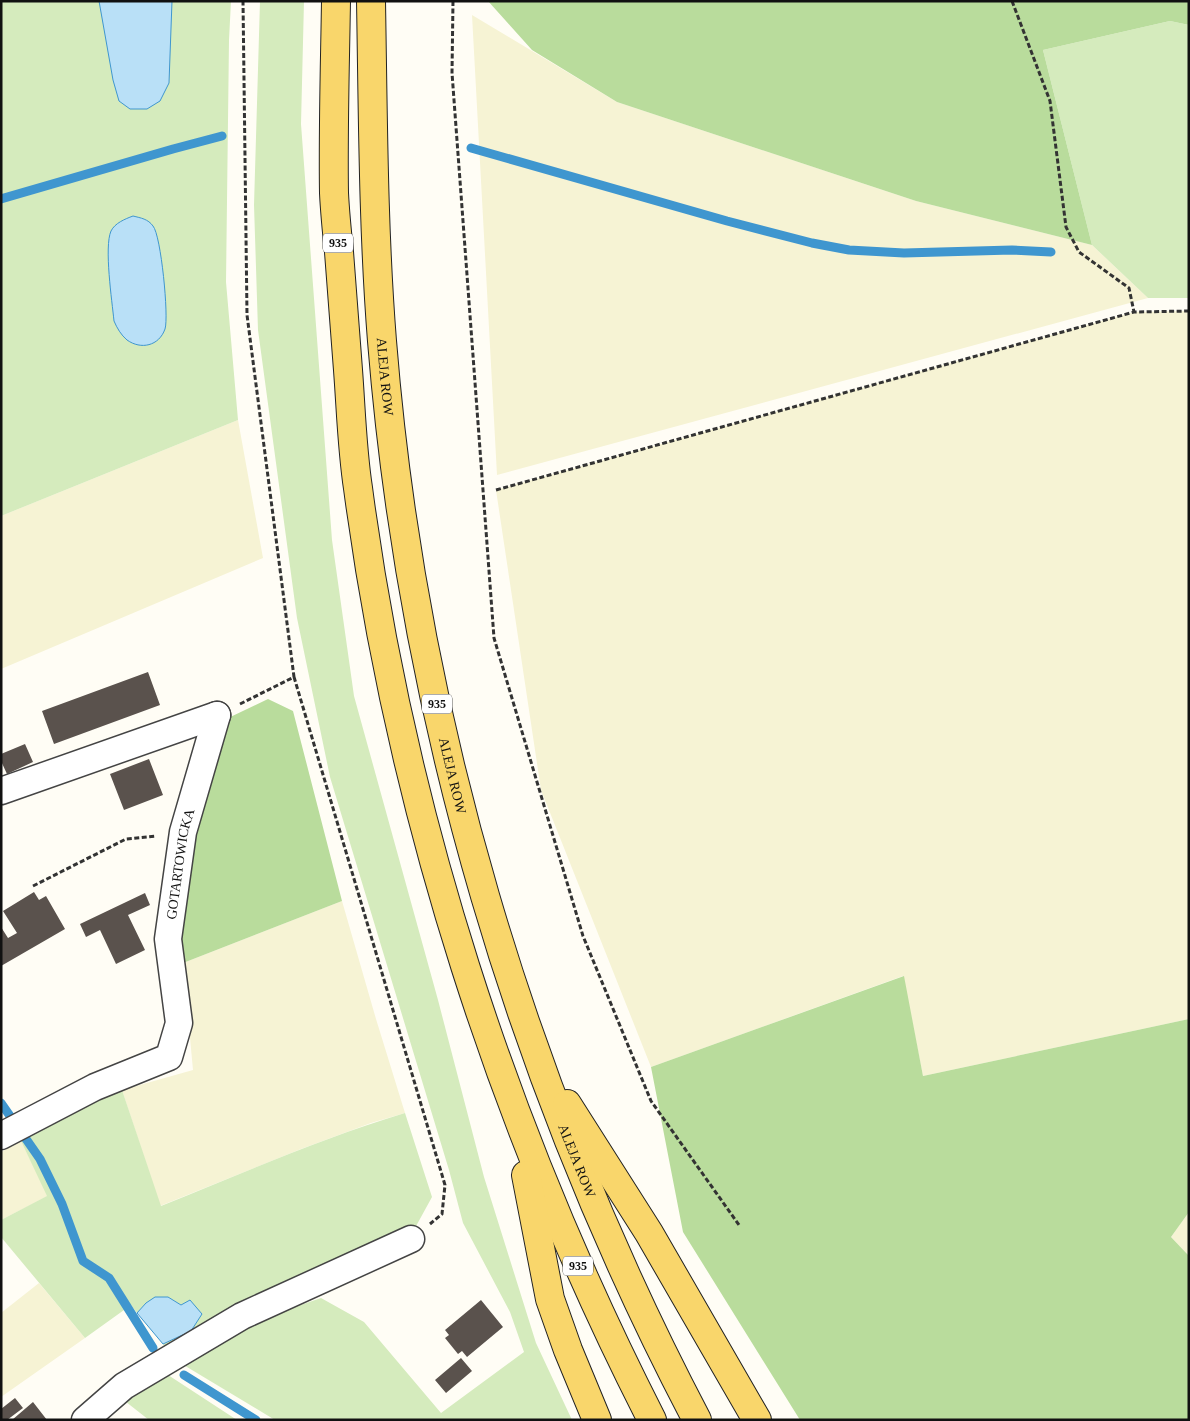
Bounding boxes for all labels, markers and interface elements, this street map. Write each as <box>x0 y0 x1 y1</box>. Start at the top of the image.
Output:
road number: 935 <box>323 234 353 252</box>
street label: ALEJA ROW <box>374 337 397 417</box>
road number: 935 <box>422 694 452 714</box>
street label: ALEJA ROW <box>436 736 470 816</box>
street label: GOTARTOWICKA <box>163 806 197 920</box>
street label: ALEJA ROW <box>556 1122 599 1200</box>
road number: 935 <box>563 1256 593 1276</box>

